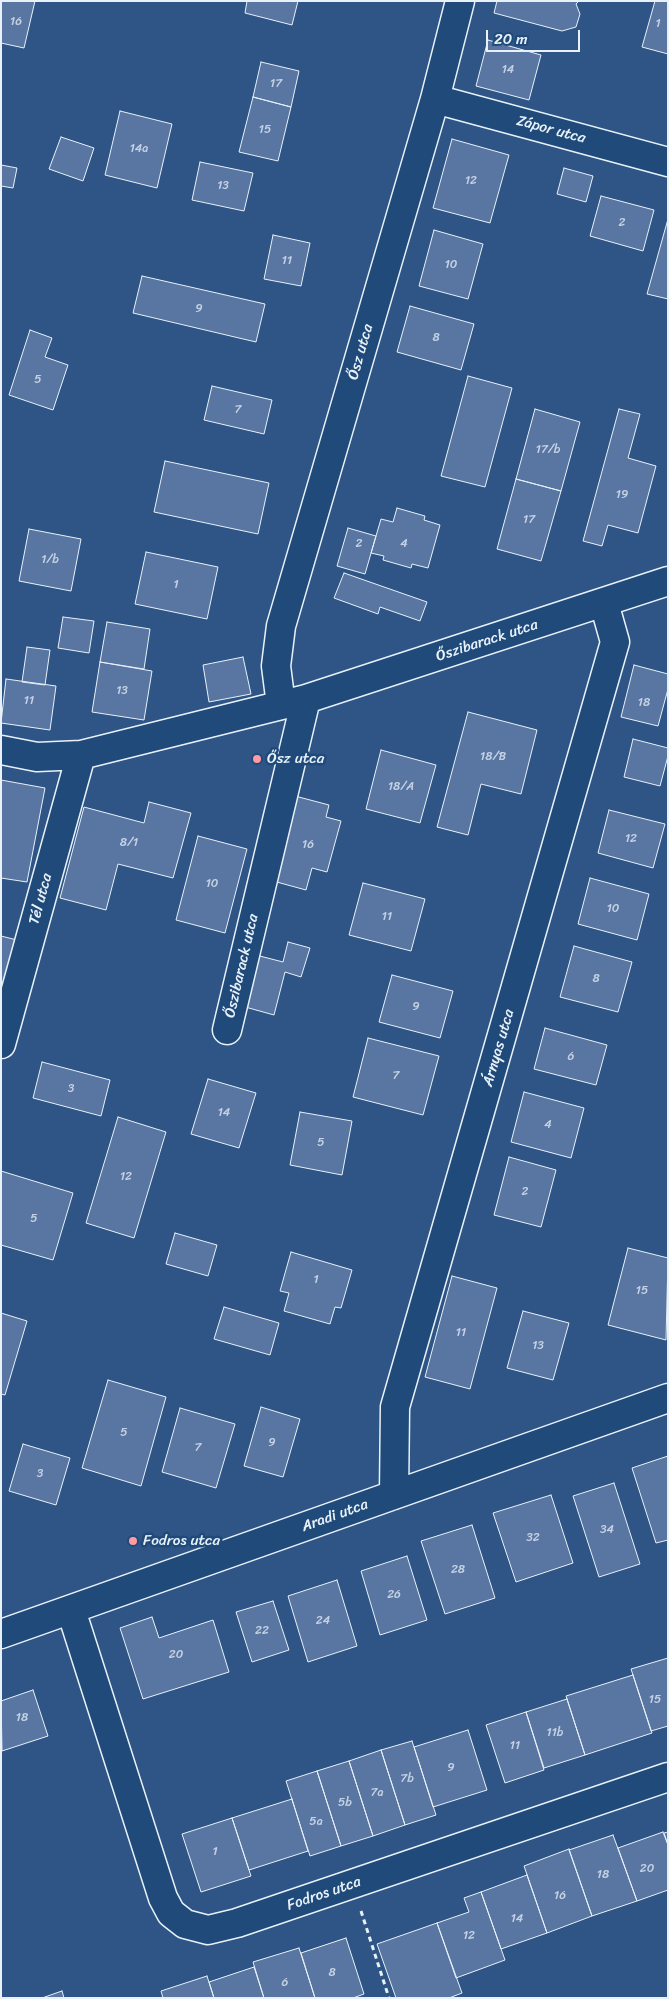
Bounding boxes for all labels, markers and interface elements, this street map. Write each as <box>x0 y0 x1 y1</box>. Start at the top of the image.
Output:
house number: 16 <box>10 15 22 29</box>
house number: 1 <box>655 17 661 31</box>
scale bar <box>489 20 583 52</box>
text: 20 m <box>494 26 528 52</box>
house number: 14 <box>502 63 514 77</box>
house number: 17 <box>270 77 282 91</box>
street label: Zápor utca <box>514 112 588 148</box>
house number: 15 <box>259 123 271 137</box>
house number: 14a <box>130 142 148 156</box>
house number: 12 <box>465 174 477 188</box>
house number: 13 <box>217 179 229 193</box>
house number: 2 <box>619 216 625 230</box>
house number: 11 <box>282 254 292 268</box>
house number: 10 <box>445 258 457 272</box>
house number: 9 <box>195 302 203 316</box>
street label: Ősz utca <box>344 322 378 382</box>
house number: 8 <box>432 331 440 345</box>
house number: 5 <box>34 373 42 387</box>
house number: 7 <box>235 403 241 417</box>
house number: 17/b <box>536 443 560 457</box>
house number: 19 <box>616 488 628 502</box>
house number: 17 <box>523 513 535 527</box>
house number: 2 <box>356 537 362 551</box>
house number: 4 <box>400 537 408 551</box>
house number: 1/b <box>41 553 59 567</box>
house number: 1 <box>173 578 179 592</box>
street label: Őszibarack utca <box>434 616 540 666</box>
house number: 13 <box>116 684 128 698</box>
house number: 11 <box>24 694 34 708</box>
house number: 18 <box>638 696 650 710</box>
place label: Ősz utca <box>267 750 324 768</box>
house number: 18/B <box>480 750 506 764</box>
marker: Ősz utca <box>251 753 263 765</box>
house number: 18/A <box>388 780 414 794</box>
house number: 12 <box>625 832 637 846</box>
house number: 8/1 <box>120 836 138 850</box>
house number: 16 <box>302 838 314 852</box>
street label: Tél utca <box>26 871 56 927</box>
house number: 10 <box>206 877 218 891</box>
house number: 10 <box>607 902 619 916</box>
house number: 11 <box>382 910 392 924</box>
street label: Őszibarack utca <box>221 912 263 1020</box>
house number: 8 <box>592 972 600 986</box>
house number: 9 <box>412 1000 420 1014</box>
street label: Árnyas utca <box>479 1007 519 1089</box>
house number: 6 <box>568 1050 574 1064</box>
house number: 7 <box>393 1069 399 1083</box>
house number: 3 <box>68 1082 74 1096</box>
house number: 14 <box>218 1106 230 1120</box>
house number: 4 <box>544 1118 552 1132</box>
house number: 5 <box>317 1136 325 1150</box>
house number: 12 <box>120 1170 132 1184</box>
house number: 2 <box>522 1185 528 1199</box>
house number: 5 <box>30 1212 38 1226</box>
house number: 1 <box>313 1273 319 1287</box>
house number: 15 <box>636 1284 648 1298</box>
house number: 11 <box>456 1326 466 1340</box>
house number: 13 <box>532 1339 544 1353</box>
house number: 5 <box>120 1426 128 1440</box>
house number: 9 <box>268 1436 276 1450</box>
house number: 7 <box>195 1441 201 1455</box>
house number: 3 <box>37 1467 43 1481</box>
street label: Aradi utca <box>299 1496 371 1536</box>
house number: 34 <box>600 1523 614 1537</box>
house number: 32 <box>526 1531 540 1545</box>
place label: Fodros utca <box>143 1532 220 1550</box>
marker: Fodros utca <box>127 1535 139 1547</box>
house number: 28 <box>451 1563 465 1577</box>
house number: 26 <box>387 1588 401 1602</box>
house number: 24 <box>316 1614 330 1628</box>
house number: 22 <box>255 1624 269 1638</box>
house number: 20 <box>169 1648 183 1662</box>
house number: 15 <box>649 1693 661 1707</box>
house number: 18 <box>16 1711 28 1725</box>
house number: 11b <box>547 1726 563 1740</box>
house number: 11 <box>510 1739 520 1753</box>
house number: 9 <box>447 1761 455 1775</box>
house number: 7b <box>400 1772 414 1786</box>
house number: 7a <box>371 1786 383 1800</box>
house number: 5b <box>338 1796 352 1810</box>
house number: 5a <box>309 1815 323 1829</box>
house number: 1 <box>212 1845 218 1859</box>
house number: 20 <box>640 1862 654 1876</box>
house number: 18 <box>597 1868 609 1882</box>
street label: Fodros utca <box>285 1873 363 1915</box>
house number: 16 <box>554 1889 566 1903</box>
house number: 14 <box>511 1912 523 1926</box>
house number: 12 <box>463 1929 475 1943</box>
house number: 8 <box>328 1966 336 1980</box>
house number: 6 <box>282 1976 288 1990</box>

